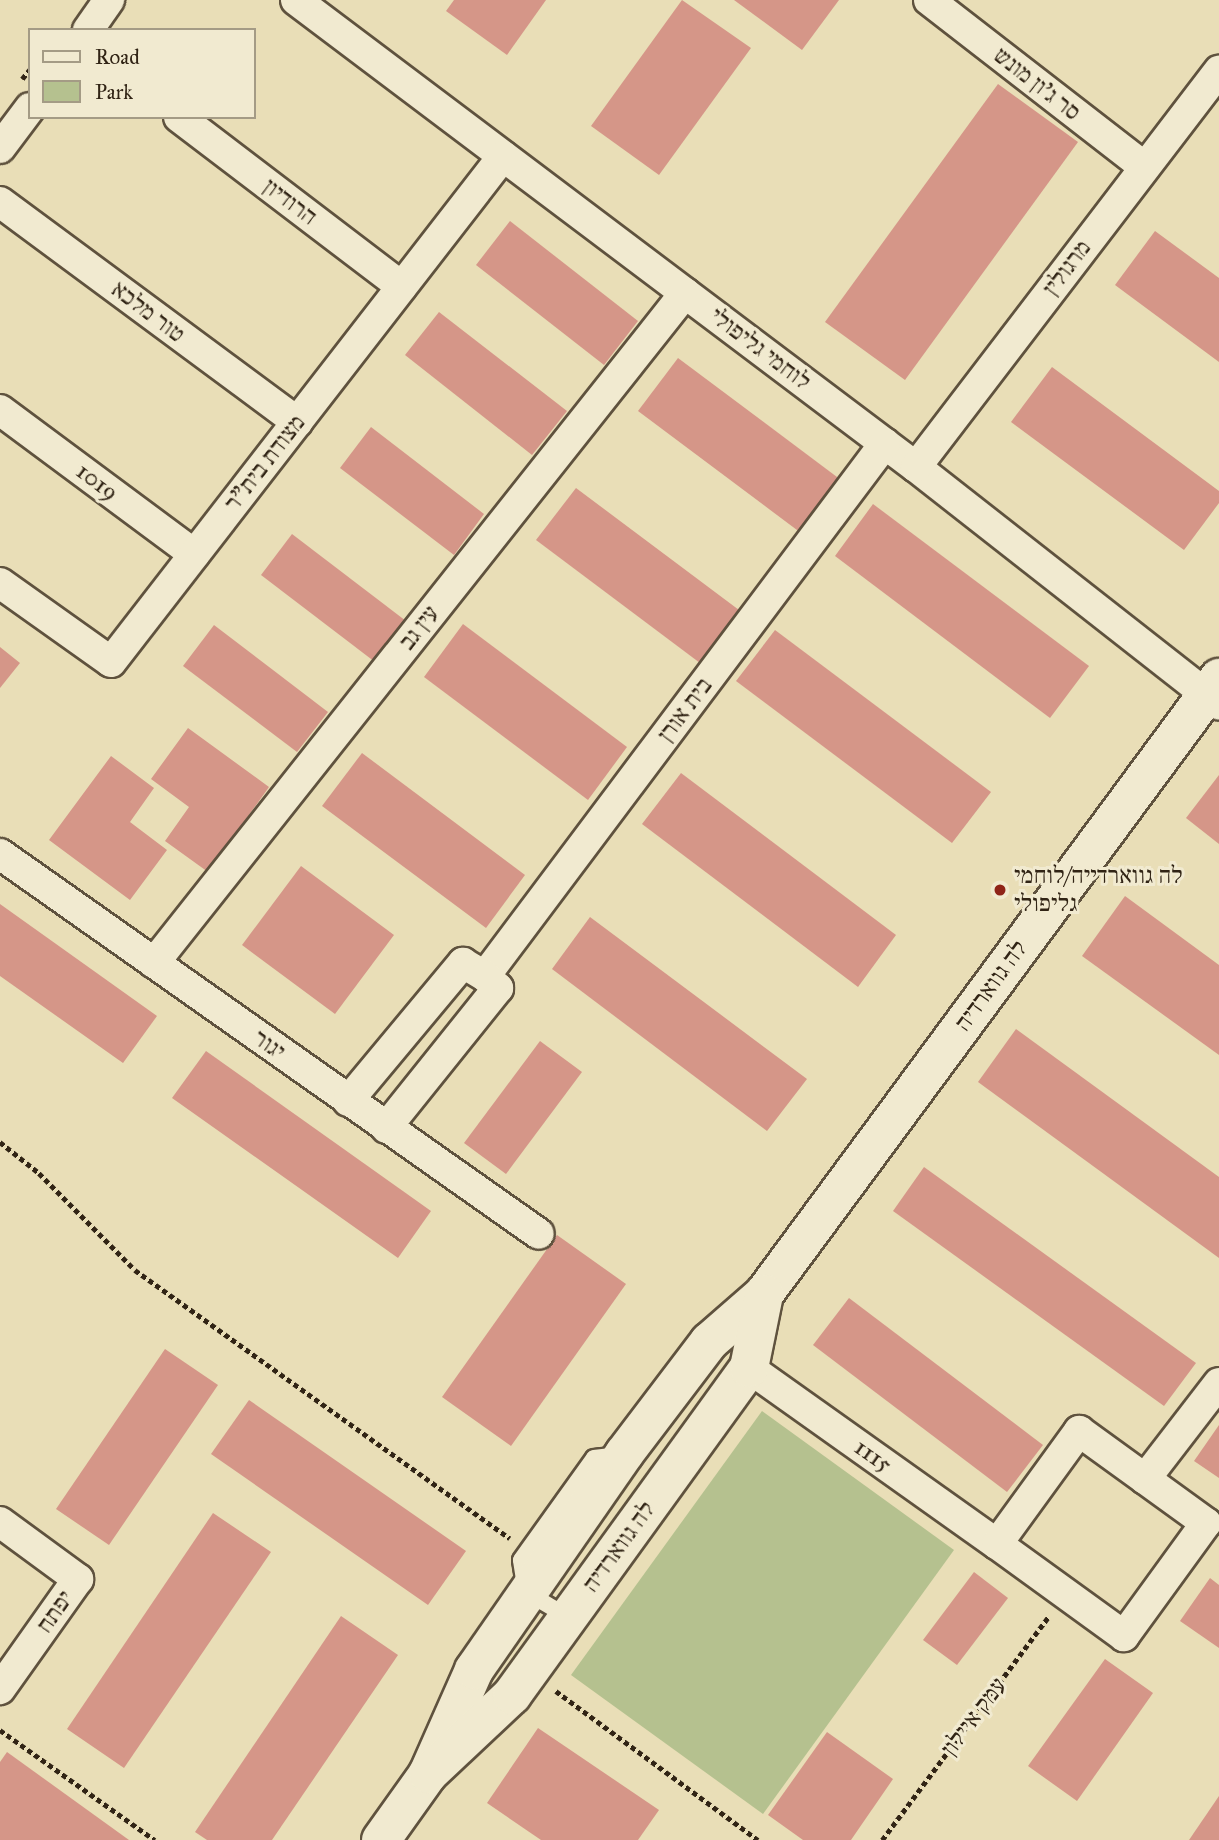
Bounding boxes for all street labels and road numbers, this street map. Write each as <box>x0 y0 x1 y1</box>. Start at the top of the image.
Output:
street label: סר ג'ון מונש <box>988 41 1086 127</box>
street label: הרודיון <box>257 172 323 232</box>
street label: מרגולין <box>1037 234 1097 302</box>
street label: טור מלכא <box>106 275 190 349</box>
street label: לוחמי גליפולי <box>704 302 816 396</box>
street label: מצודת בית"ר <box>218 409 312 517</box>
street label: 1019 <box>70 457 124 507</box>
street label: עין גב <box>393 600 445 656</box>
street label: בית אורן <box>652 672 718 748</box>
street label: לה גווארדיה <box>948 935 1034 1037</box>
street label: יגור <box>247 1024 291 1066</box>
street label: 1115 <box>849 1433 897 1479</box>
street label: לה גווארדיה <box>576 1496 662 1598</box>
street label: יפתח <box>30 1585 80 1639</box>
street label: עמק איילון <box>935 1672 1013 1762</box>

